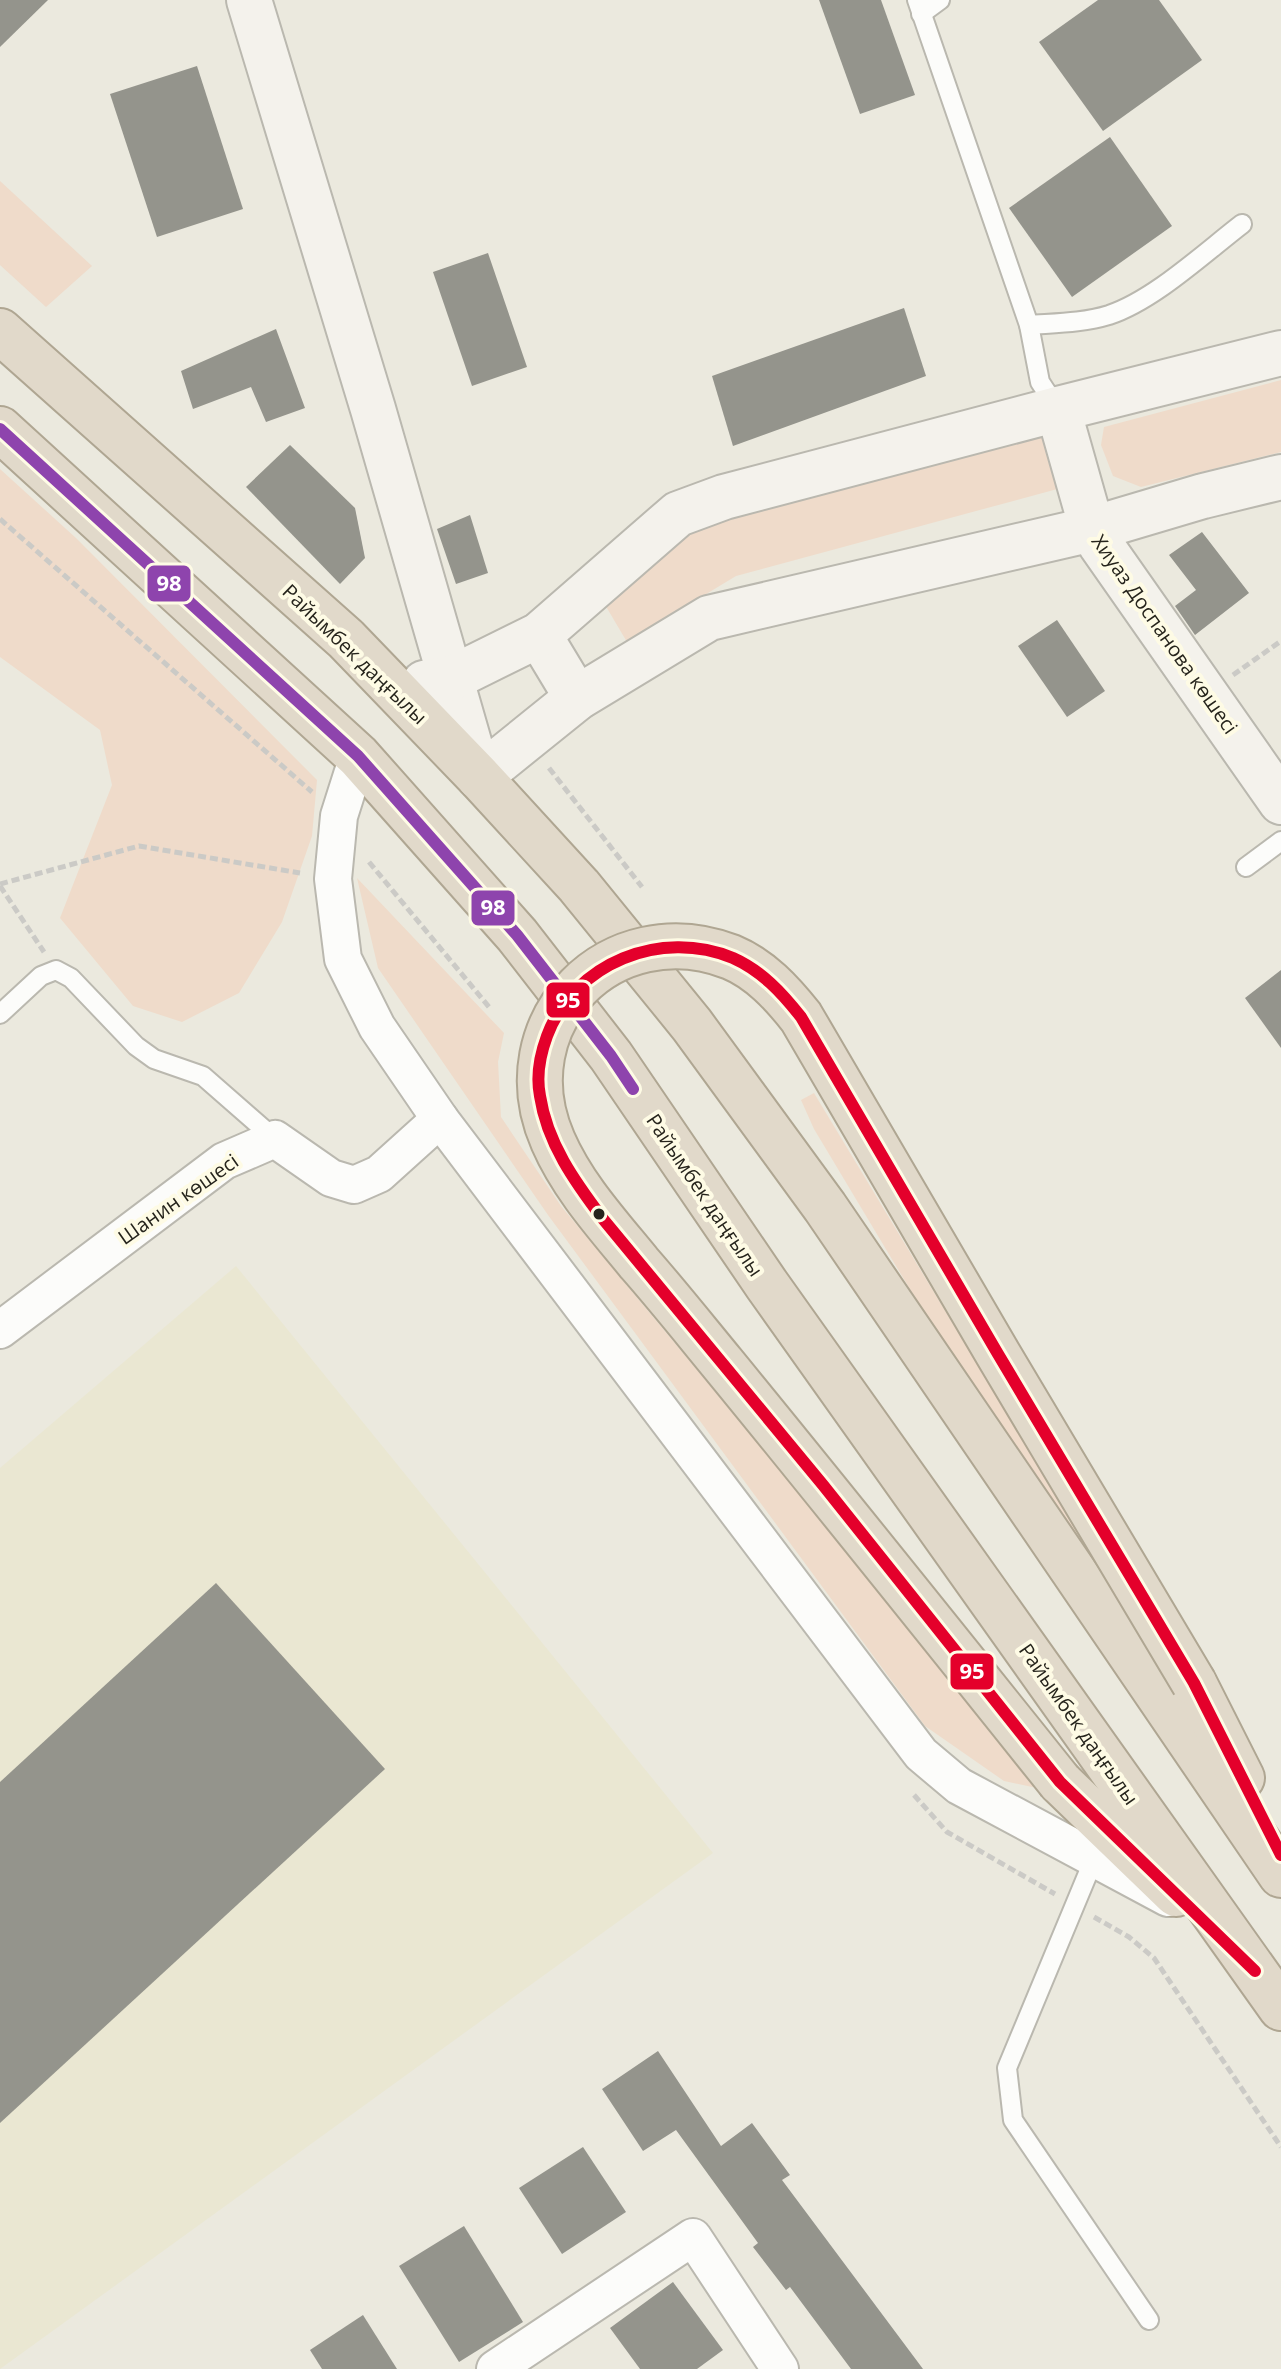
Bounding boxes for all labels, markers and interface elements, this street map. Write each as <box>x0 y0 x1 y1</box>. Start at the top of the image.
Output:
street label: Хиуаз Доспанова көшесі <box>1086 529 1244 739</box>
line badge: 98 <box>146 564 192 603</box>
text: 98 <box>156 567 182 597</box>
street label: Райымбек даңғылы <box>277 578 433 730</box>
line badge: 98 <box>470 889 516 927</box>
text: 98 <box>480 891 506 921</box>
line badge: 95 <box>545 981 591 1019</box>
text: 95 <box>555 984 581 1014</box>
street label: Райымбек даңғылы <box>640 1108 770 1282</box>
street label: Шанин көшесі <box>113 1148 243 1250</box>
unlabelled marker <box>591 1206 607 1222</box>
street label: Райымбек даңғылы <box>1013 1638 1145 1810</box>
line badge: 95 <box>949 1652 995 1691</box>
text: 95 <box>959 1655 985 1685</box>

